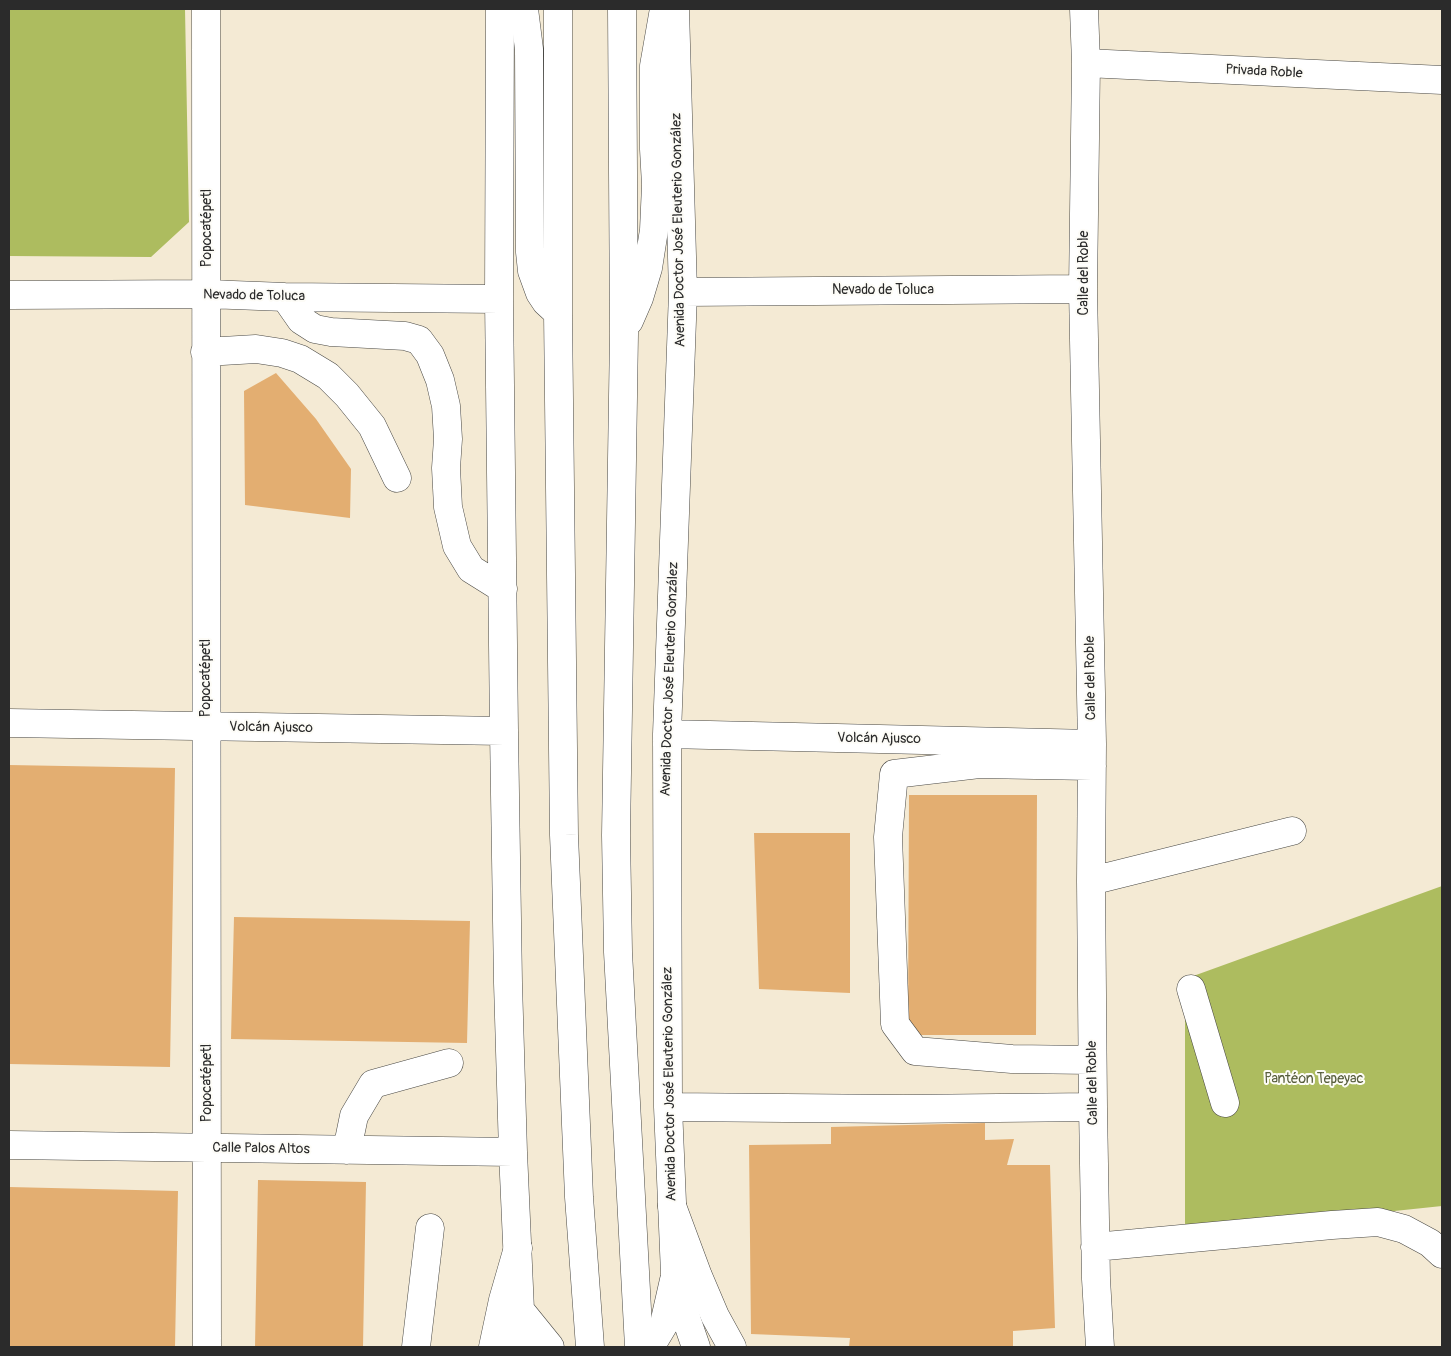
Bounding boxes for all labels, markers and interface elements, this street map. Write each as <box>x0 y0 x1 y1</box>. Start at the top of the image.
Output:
street label: Privada Roble <box>1225 62 1303 82</box>
street label: Avenida Doctor José Eleuterio González <box>669 113 689 347</box>
street label: Popocatépetl <box>199 189 215 267</box>
street label: Calle del Roble <box>1076 231 1092 315</box>
street label: Nevado de Toluca <box>832 282 934 298</box>
street label: Nevado de Toluca <box>203 287 305 305</box>
street label: Avenida Doctor José Eleuterio González <box>658 561 682 797</box>
street label: Calle del Roble <box>1082 635 1100 721</box>
street label: Popocatépetl <box>198 639 214 717</box>
street label: Volcán Ajusco <box>229 719 313 737</box>
street label: Volcán Ajusco <box>837 730 921 748</box>
street label: Avenida Doctor José Eleuterio González <box>660 967 680 1201</box>
street label: Calle del Roble <box>1084 1040 1102 1126</box>
street label: Popocatépetl <box>199 1044 215 1122</box>
park label: Pantéon Tepeyac <box>1264 1071 1364 1087</box>
street label: Calle Palos Altos <box>212 1140 310 1158</box>

